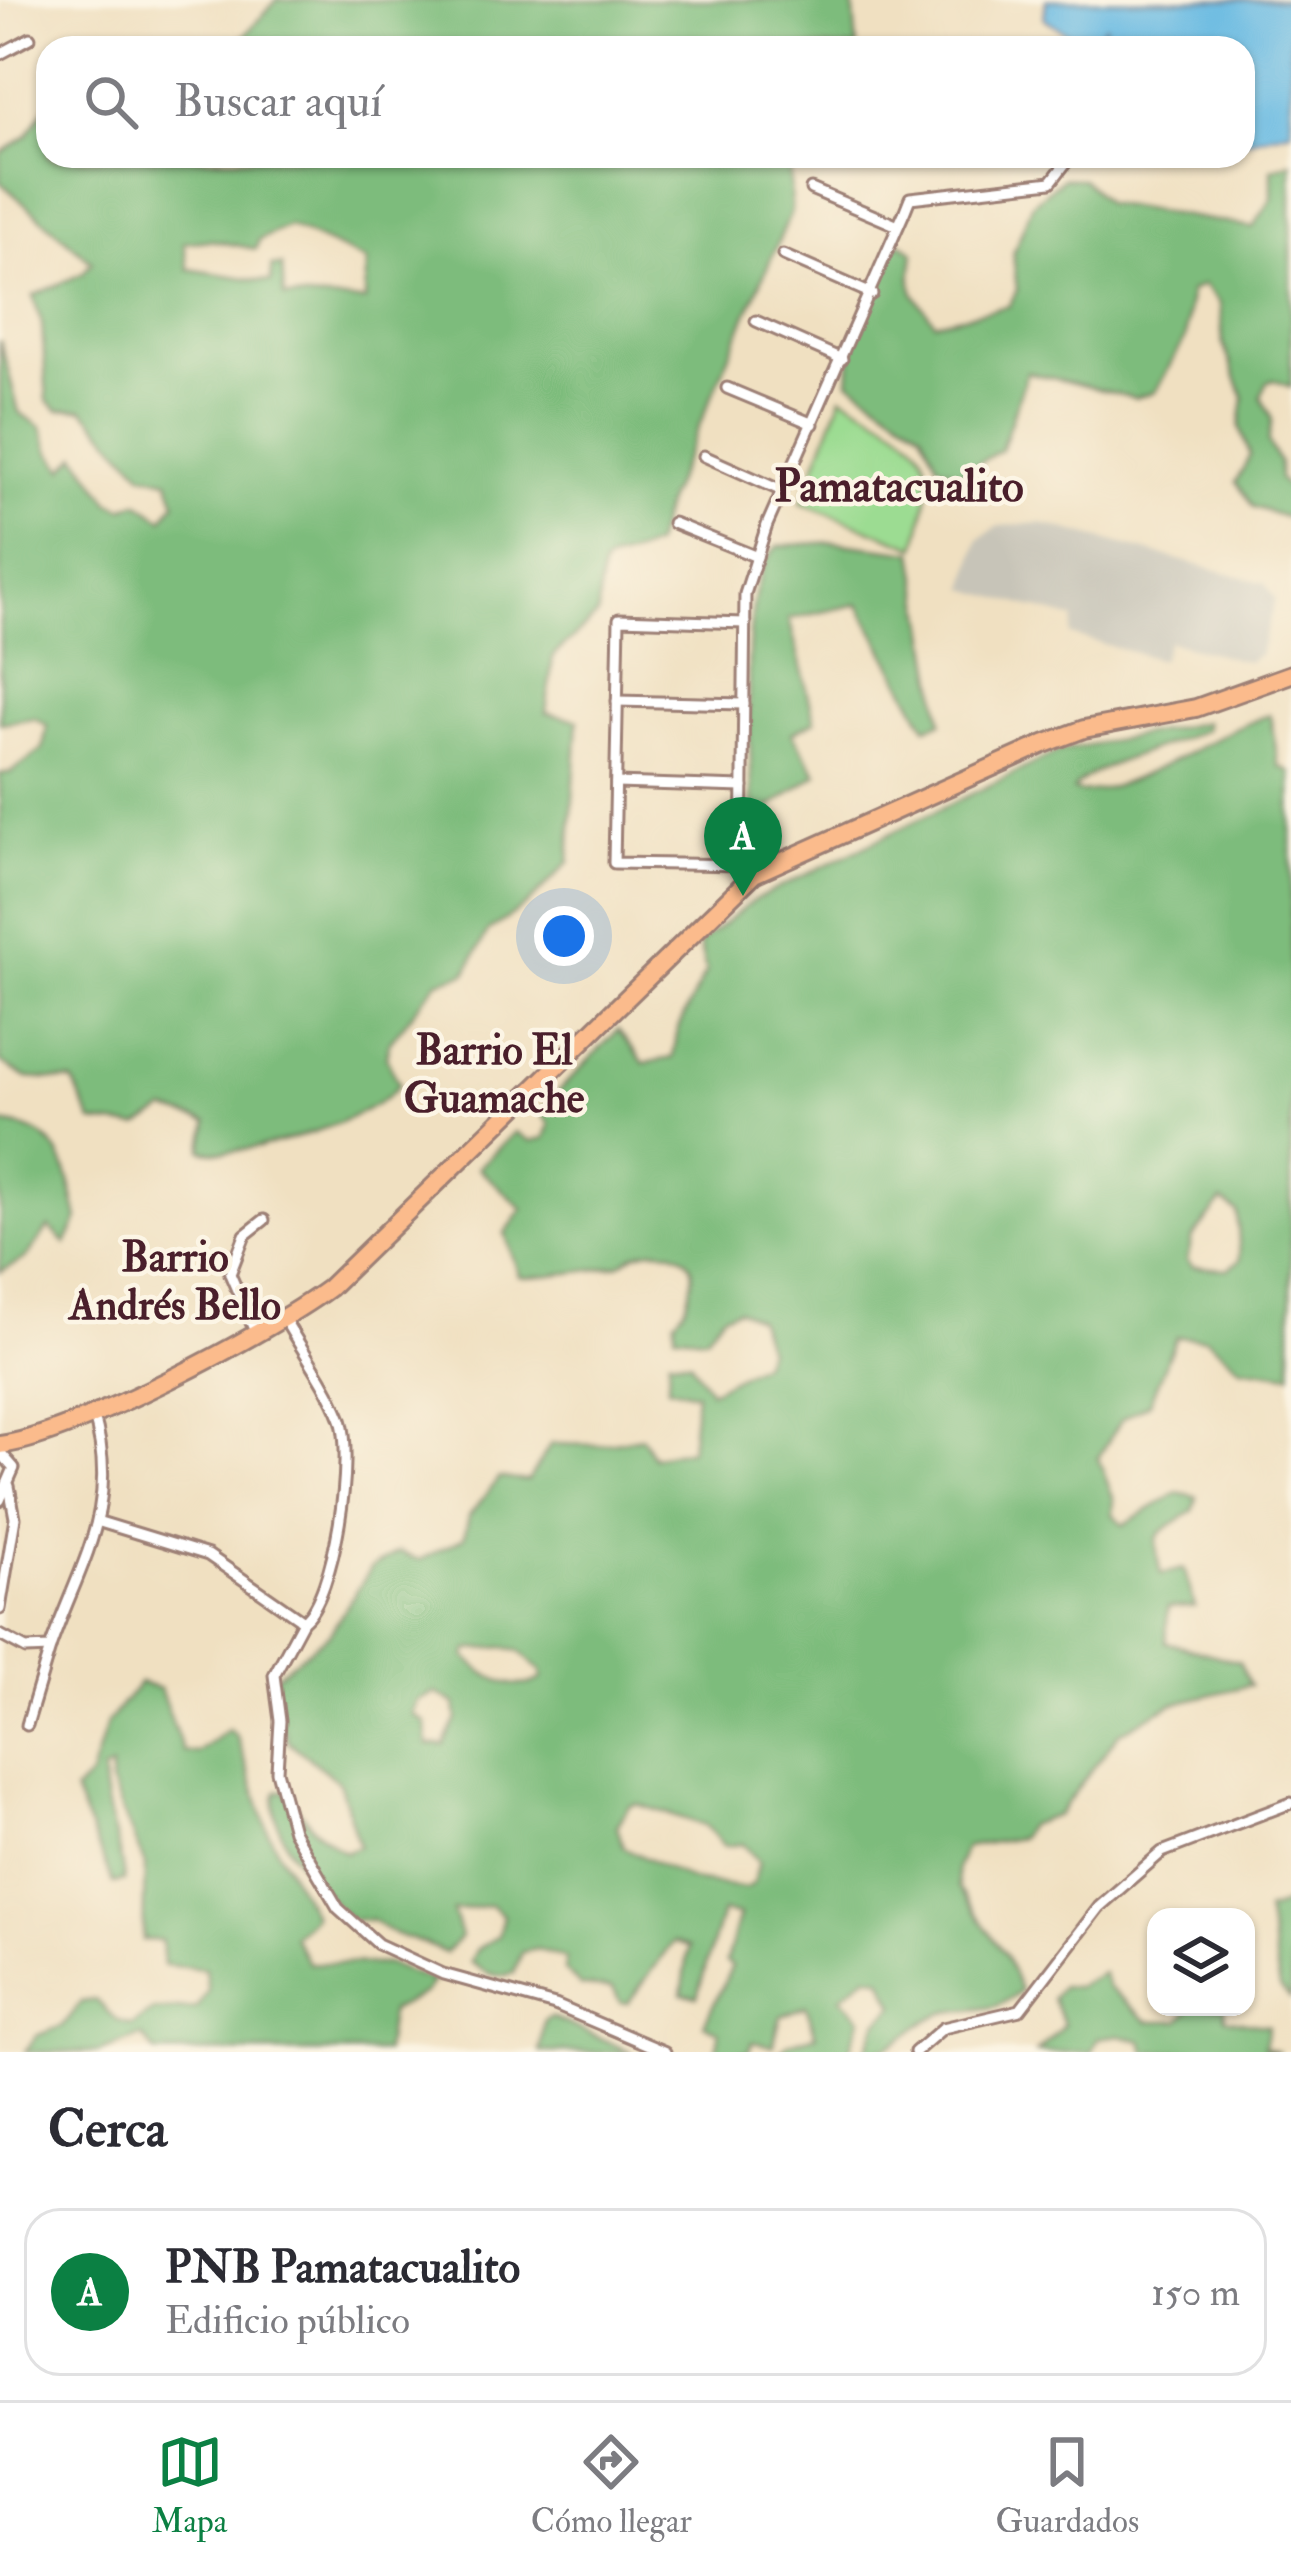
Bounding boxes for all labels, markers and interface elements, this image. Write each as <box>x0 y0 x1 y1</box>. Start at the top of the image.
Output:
search box <box>36 36 1255 168</box>
icon: search <box>78 69 144 135</box>
text: Buscar aquí <box>174 74 382 130</box>
district label: Pamatacualito <box>774 459 1024 515</box>
pin: A <box>704 797 782 896</box>
your location <box>534 906 594 966</box>
district label: Barrio El Guamache <box>404 1025 585 1125</box>
district label: Barrio Andrés Bello <box>67 1232 281 1332</box>
map controls <box>1147 1908 1255 2016</box>
button: layers <box>1147 1908 1255 2016</box>
text: Cerca <box>48 2098 167 2162</box>
text: PNB Pamatacualito <box>165 2240 520 2296</box>
text: A <box>78 2268 102 2317</box>
text: 150 m <box>1151 2268 1240 2317</box>
text: Edificio público <box>165 2296 410 2345</box>
tab: Mapa <box>152 2429 227 2542</box>
tab: Cómo llegar <box>531 2429 692 2542</box>
tab: Guardados <box>995 2429 1139 2542</box>

